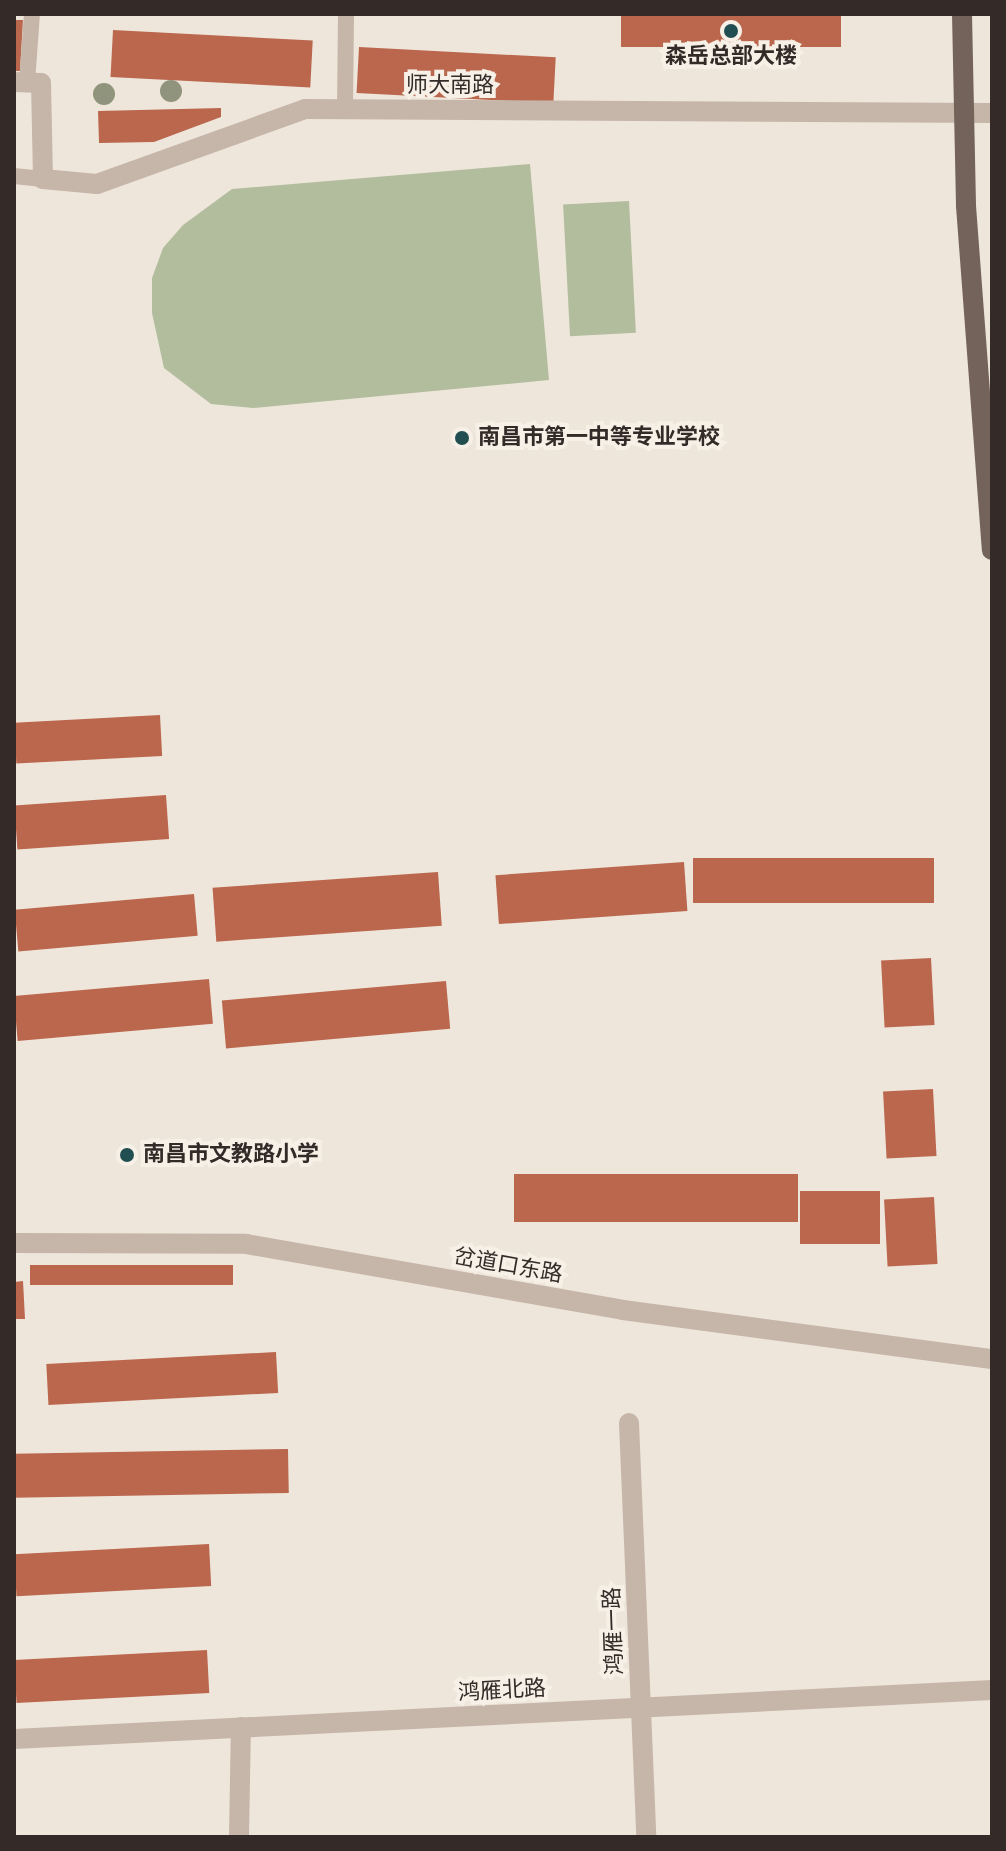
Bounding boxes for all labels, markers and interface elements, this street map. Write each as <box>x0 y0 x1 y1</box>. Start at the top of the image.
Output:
marker: 森岳总部大楼 <box>722 22 740 40</box>
place label: 森岳总部大楼 <box>665 44 797 70</box>
street label: 师大南路 <box>406 73 494 99</box>
place label: 南昌市第一中等专业学校 <box>478 425 720 451</box>
marker: 南昌市第一中等专业学校 <box>453 429 471 447</box>
place label: 南昌市文教路小学 <box>143 1142 319 1168</box>
marker: 南昌市文教路小学 <box>118 1146 136 1164</box>
street label: 岔道口东路 <box>452 1243 564 1289</box>
street label: 鸿雁一路 <box>599 1587 629 1675</box>
street label: 鸿雁北路 <box>457 1676 547 1706</box>

